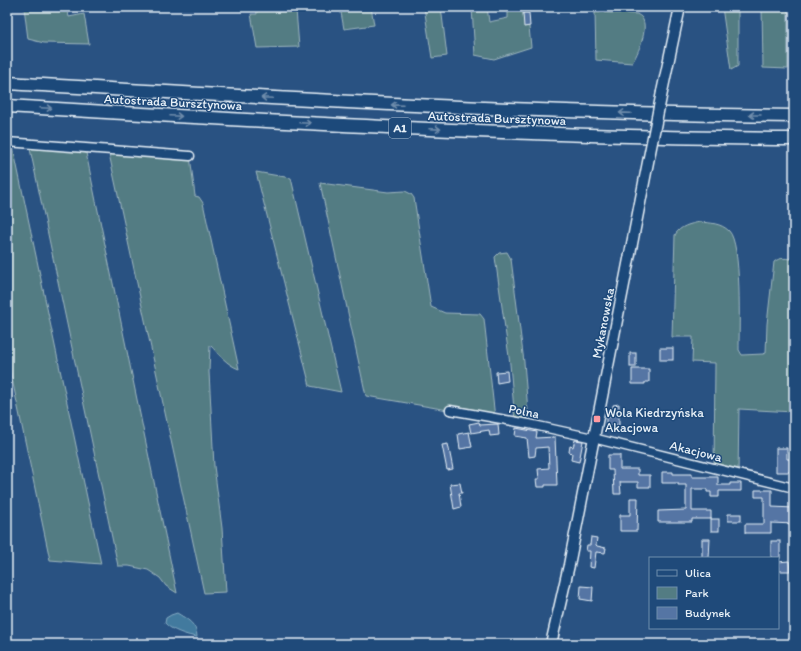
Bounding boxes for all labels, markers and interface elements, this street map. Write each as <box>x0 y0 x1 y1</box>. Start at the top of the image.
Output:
street label: Autostrada Bursztynowa <box>104 91 243 113</box>
one-way arrow <box>261 94 274 101</box>
one-way arrow <box>391 101 404 108</box>
one-way arrow <box>39 104 52 112</box>
street label: Autostrada Bursztynowa <box>428 108 567 128</box>
one-way arrow <box>619 109 632 117</box>
one-way arrow <box>749 111 762 119</box>
one-way arrow <box>169 112 182 119</box>
road number: A1 <box>389 118 411 138</box>
one-way arrow <box>299 119 312 127</box>
one-way arrow <box>428 126 441 133</box>
street label: Mykanowska <box>589 286 617 360</box>
street label: Polna <box>507 401 541 421</box>
place label: Wola Kiedrzyńska Akacjowa <box>605 405 704 435</box>
marker: Wola Kiedrzyńska Akacjowa <box>592 414 602 424</box>
street label: Akacjowa <box>668 437 724 465</box>
legend <box>649 557 779 629</box>
text: Ulica <box>685 566 711 580</box>
text: Park <box>685 586 709 600</box>
text: Budynek <box>685 606 731 620</box>

